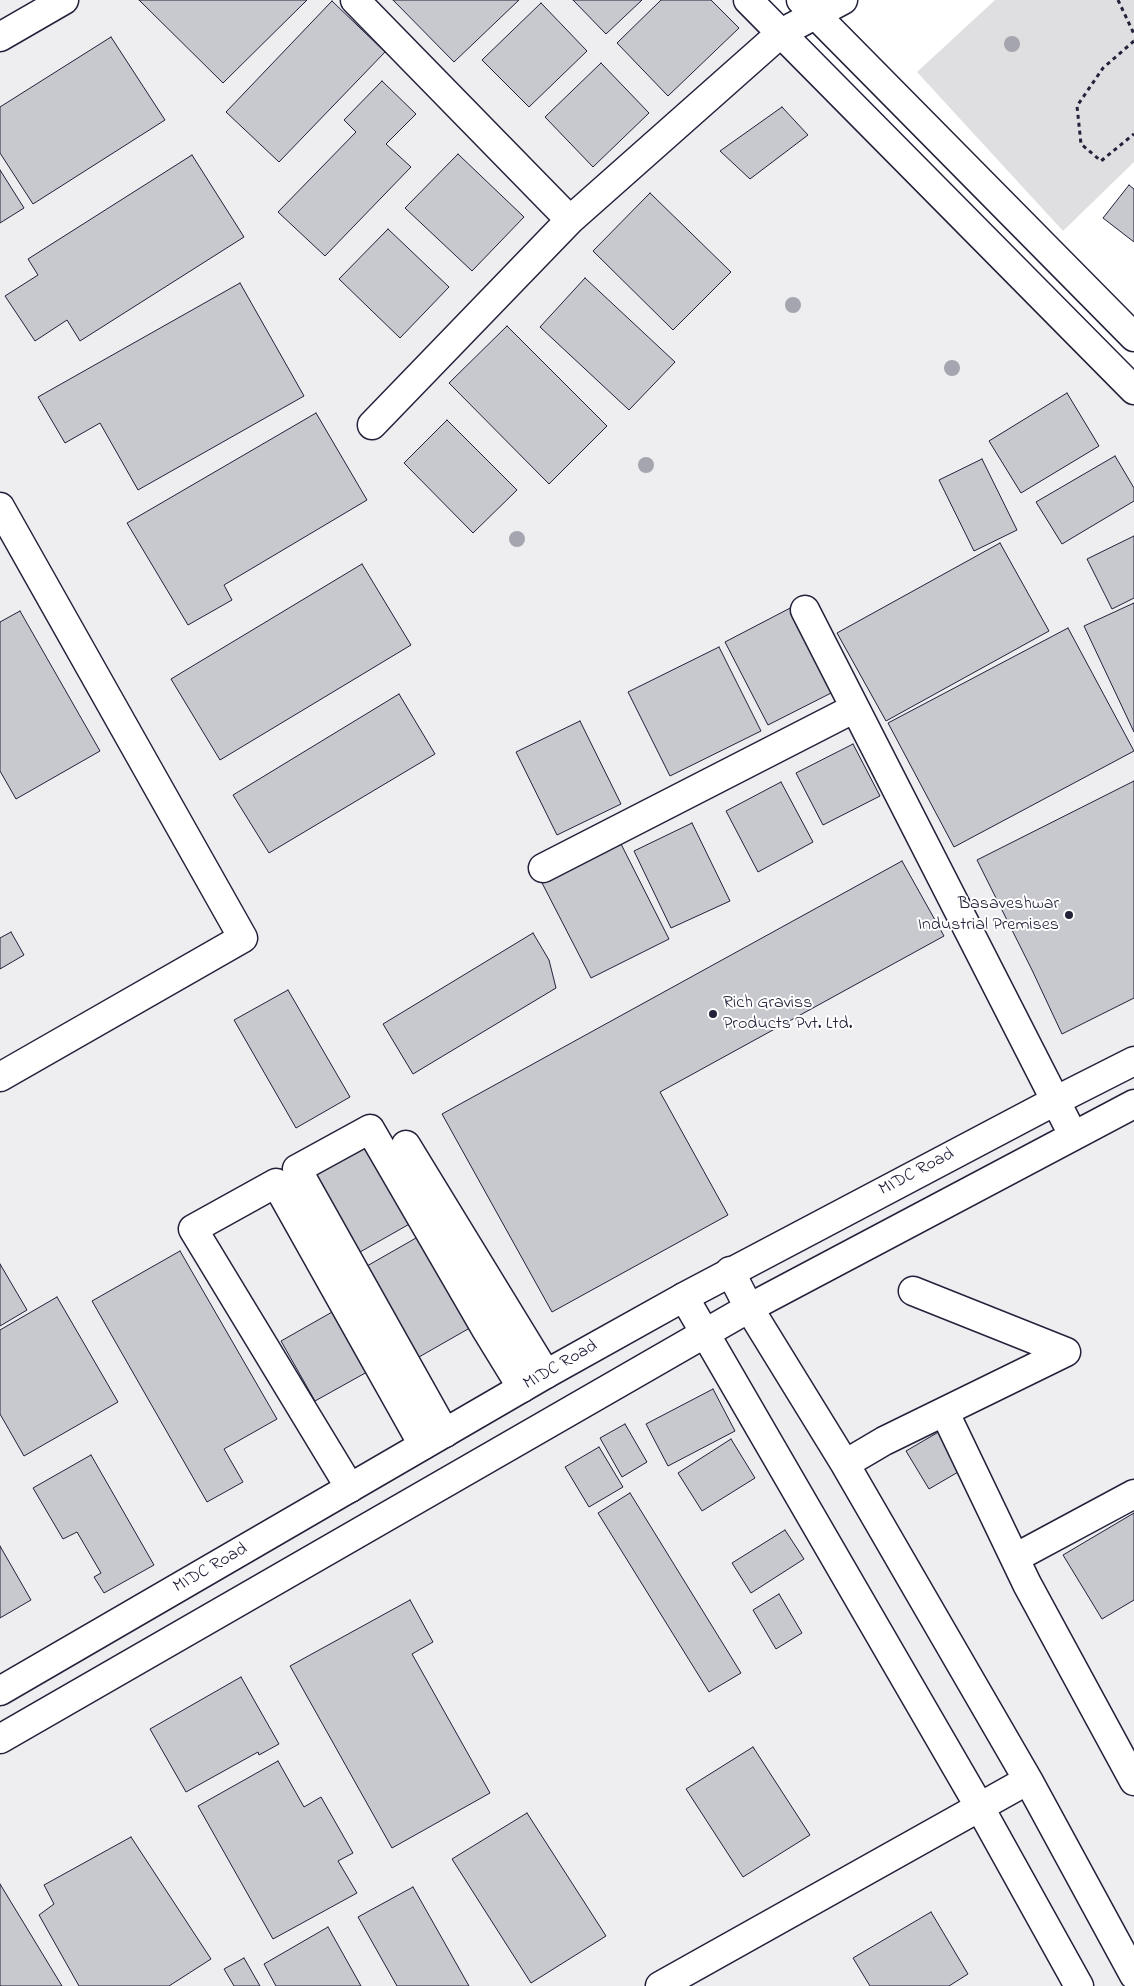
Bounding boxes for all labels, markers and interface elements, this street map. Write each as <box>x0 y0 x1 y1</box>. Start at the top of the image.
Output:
place label: Basaveshwar Industrial Premises <box>918 894 1059 936</box>
marker: Basaveshwar Industrial Premises <box>1063 909 1075 921</box>
place label: Rich Graviss Products Pvt. Ltd. <box>723 993 852 1036</box>
marker: Rich Graviss Products Pvt. Ltd. <box>707 1008 719 1020</box>
street label: MIDC Road <box>876 1144 958 1202</box>
street label: MIDC Road <box>520 1336 602 1396</box>
street label: MIDC Road <box>170 1539 252 1599</box>

